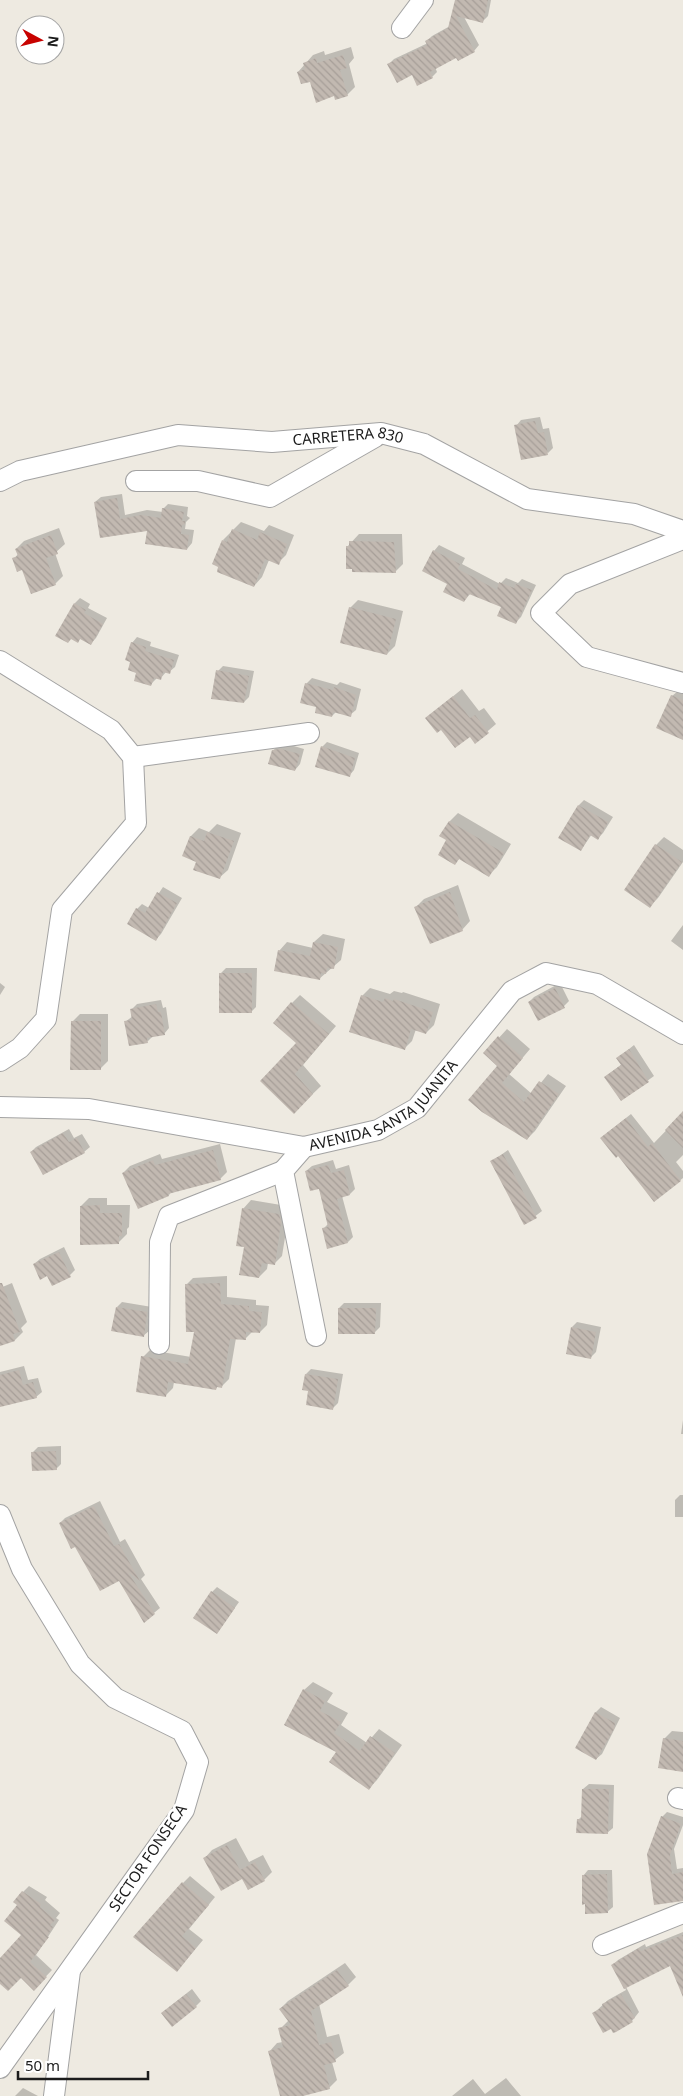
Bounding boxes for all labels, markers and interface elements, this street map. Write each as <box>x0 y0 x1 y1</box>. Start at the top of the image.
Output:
north arrow <box>15 15 65 65</box>
text: N <box>43 35 64 48</box>
street label: CARRETERA 830 <box>292 422 406 449</box>
street label: AVENIDA SANTA JUANITA <box>307 1055 462 1155</box>
street label: SECTOR FONSECA <box>104 1799 191 1915</box>
scale bar <box>18 2048 148 2080</box>
text: 50 m <box>25 2055 60 2075</box>

